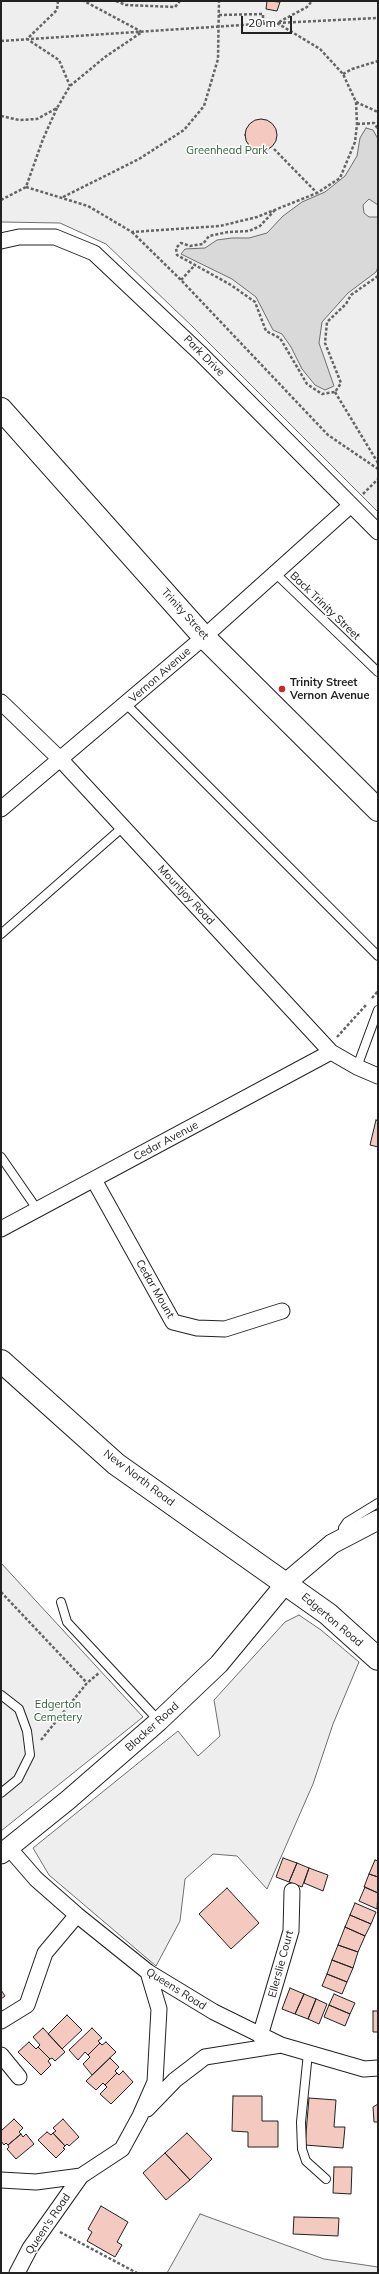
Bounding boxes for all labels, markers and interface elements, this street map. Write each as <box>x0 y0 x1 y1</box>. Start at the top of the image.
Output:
scale bar <box>243 8 294 34</box>
text: 20 m <box>248 15 276 30</box>
park label: Greenhead Park <box>186 144 268 158</box>
street label: Park Drive <box>181 333 227 379</box>
street label: Back Trinity Street <box>287 569 363 643</box>
street label: Trinity Street <box>159 586 211 642</box>
street label: Vernon Avenue <box>126 645 194 705</box>
place label: Trinity Street Vernon Avenue <box>290 676 369 702</box>
marker: Trinity Street Vernon Avenue <box>277 684 287 694</box>
street label: Mountjoy Road <box>155 862 217 928</box>
street label: Cedar Avenue <box>131 1118 201 1164</box>
street label: Cedar Mount <box>133 1257 177 1321</box>
street label: New North Road <box>101 1447 177 1509</box>
street label: Edgerton Road <box>299 1590 365 1650</box>
park label: Edgerton Cemetery <box>34 1698 82 1724</box>
street label: Blacker Road <box>123 1700 181 1754</box>
street label: Ellerslie Court <box>266 1929 296 1999</box>
street label: Queens Road <box>143 1965 209 2013</box>
street label: Queen's Road <box>23 2191 73 2257</box>

